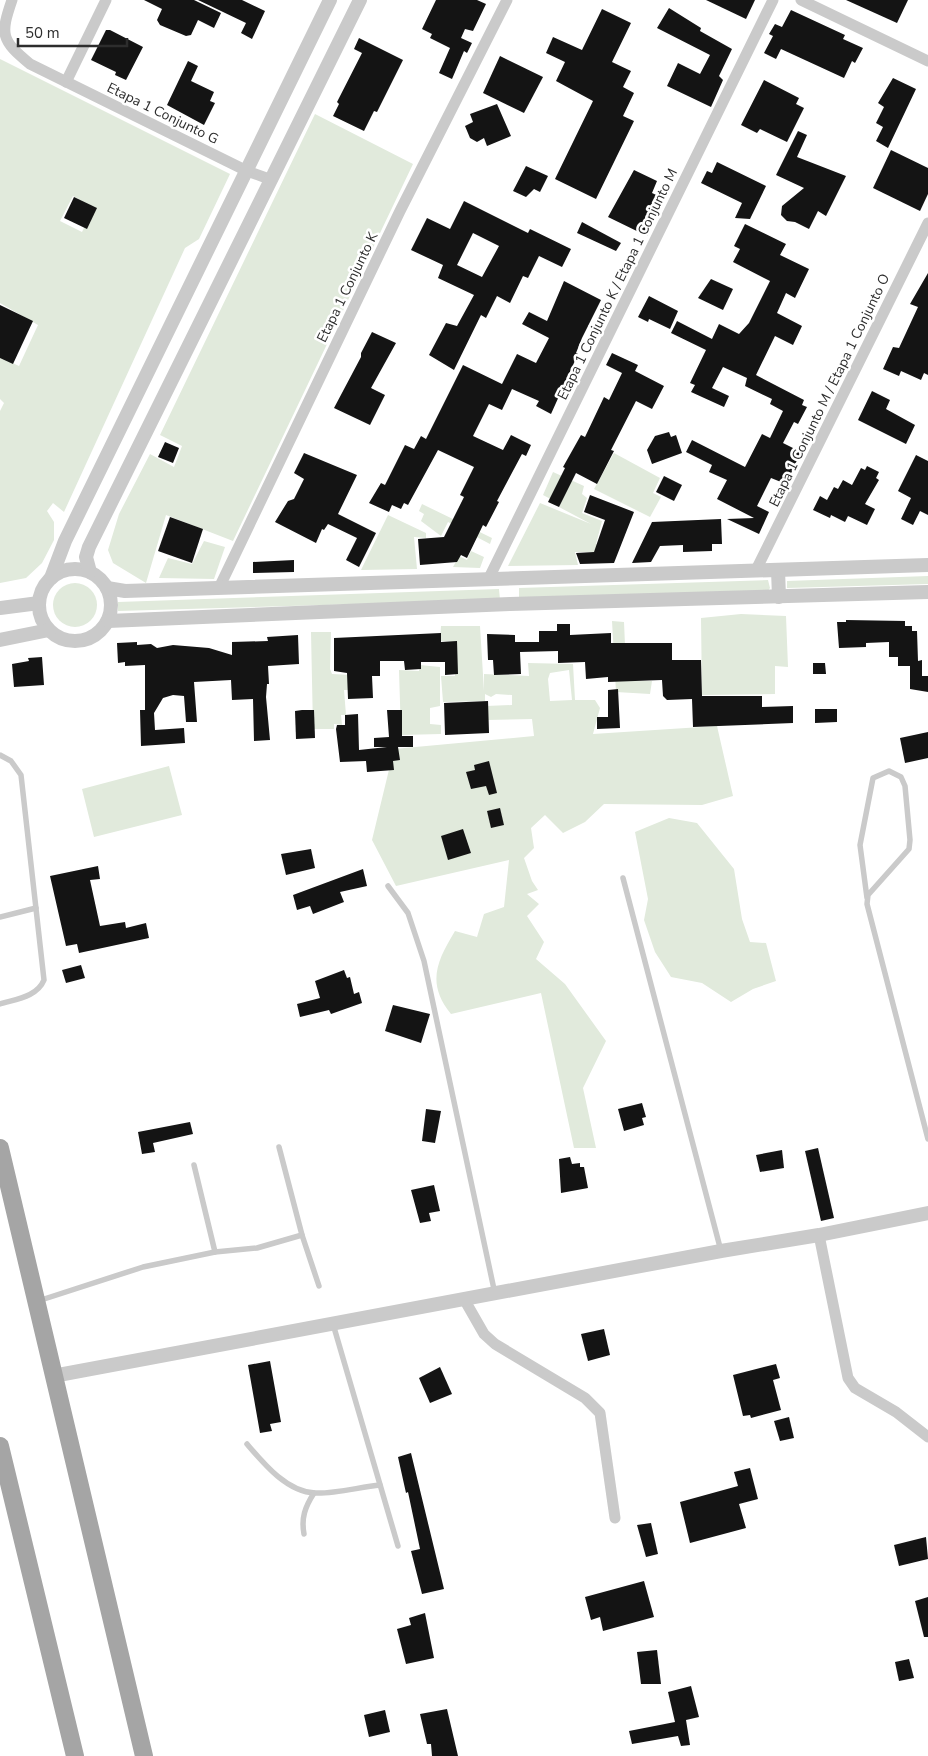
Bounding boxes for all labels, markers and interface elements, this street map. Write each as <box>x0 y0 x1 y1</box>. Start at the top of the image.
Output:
scale bar <box>18 15 126 47</box>
text: 50 m <box>25 23 60 43</box>
street label: Etapa 1 Conjunto G <box>104 78 222 149</box>
street label: Etapa 1 Conjunto K / Etapa 1 Conjunto M <box>553 165 682 403</box>
street label: Etapa 1 Conjunto K <box>313 229 382 345</box>
street label: Etapa 1 Conjunto M / Etapa 1 Conjunto O <box>765 271 894 510</box>

